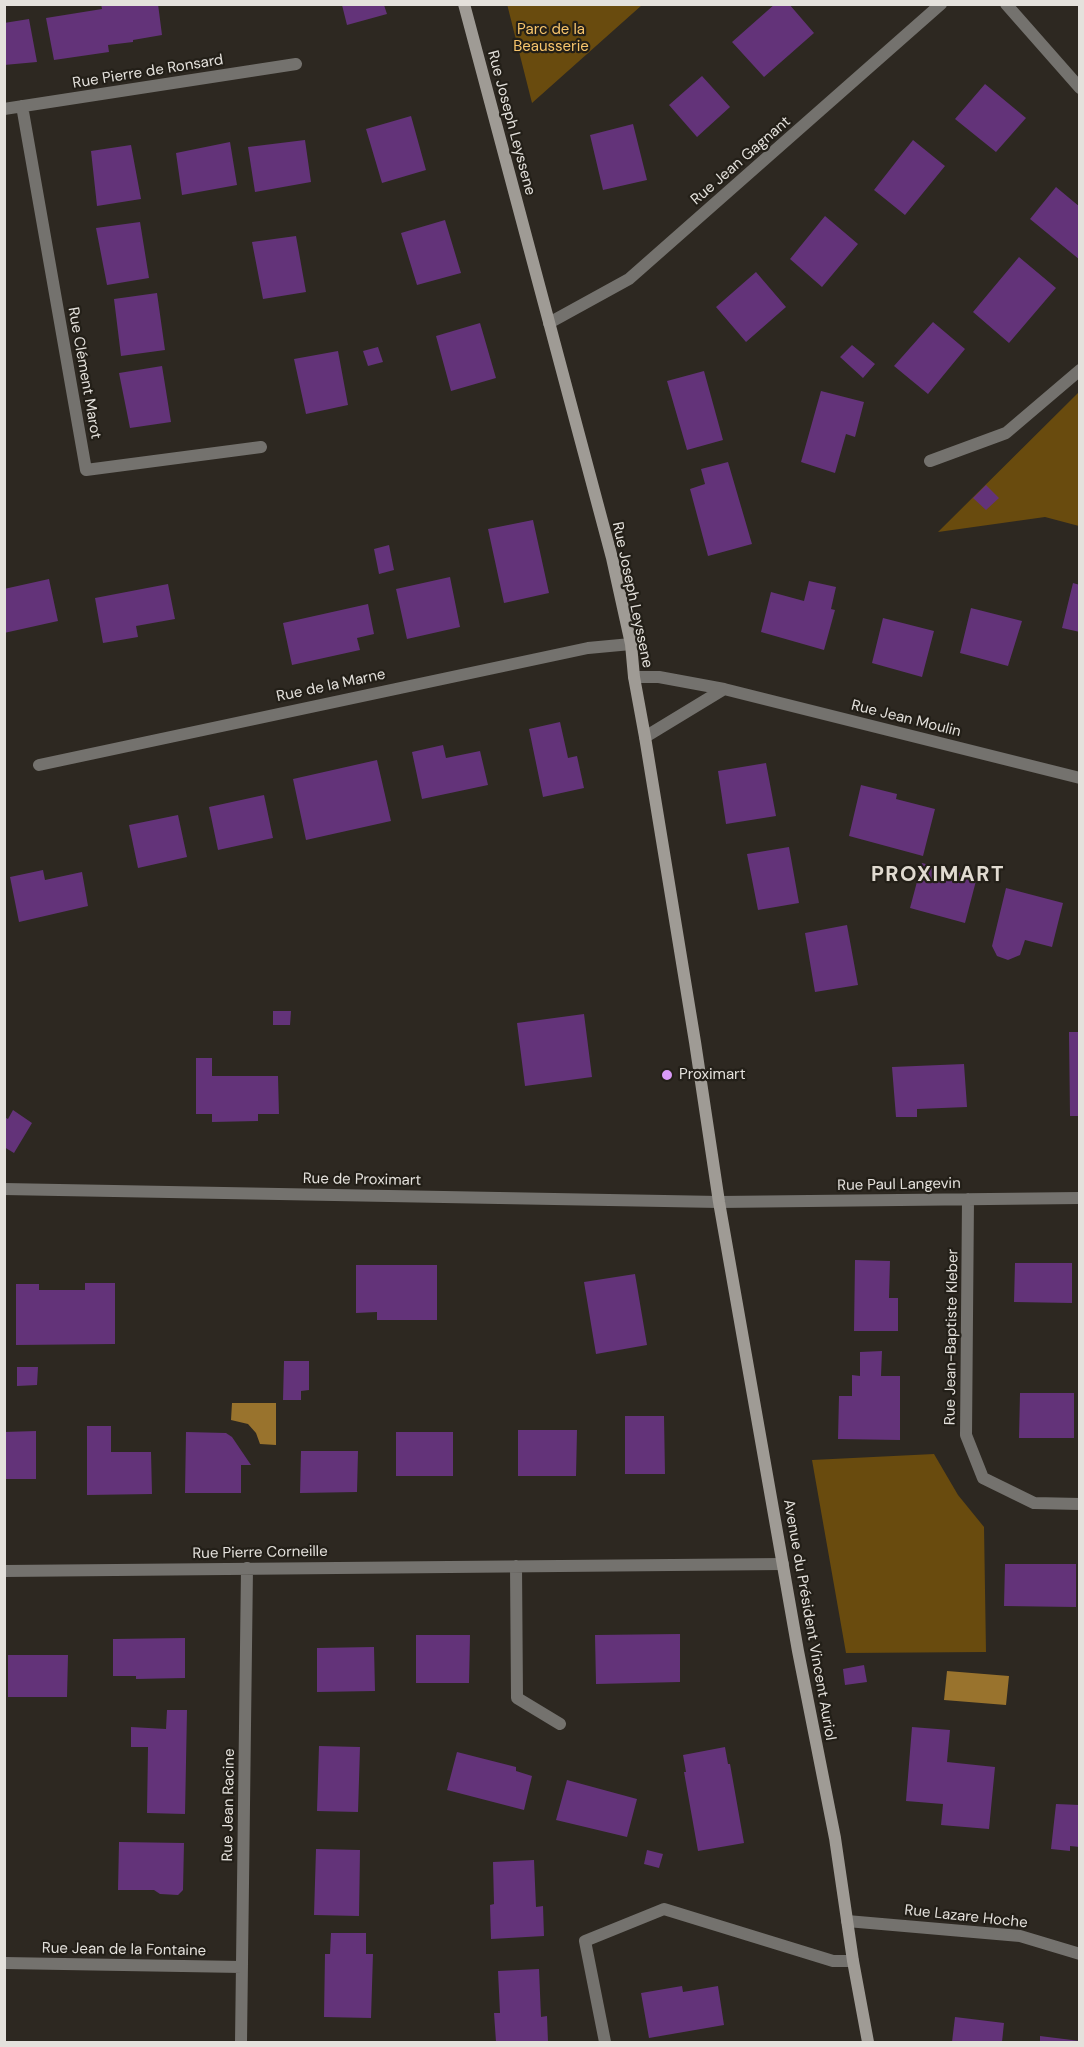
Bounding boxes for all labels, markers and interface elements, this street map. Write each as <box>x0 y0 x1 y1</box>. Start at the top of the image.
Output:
park label: Parc de la Beausserie <box>513 21 589 56</box>
street label: Rue Joseph Leyssene <box>483 49 539 197</box>
street label: Rue Pierre de Ronsard <box>71 51 225 93</box>
street label: Rue Jean Gagnant <box>688 113 794 209</box>
street label: Rue Clément Marot <box>64 306 104 440</box>
street label: Rue Joseph Leyssene <box>608 520 656 670</box>
street label: Rue de la Marne <box>275 666 387 706</box>
street label: Rue Jean Moulin <box>849 697 963 741</box>
district label: PROXIMART <box>871 862 1005 888</box>
place label: Proximart <box>679 1066 746 1084</box>
marker: Proximart <box>660 1068 674 1082</box>
street label: Rue de Proximart <box>303 1170 421 1190</box>
street label: Rue Paul Langevin <box>837 1175 961 1195</box>
street label: Rue Jean-Baptiste Kleber <box>941 1249 963 1425</box>
street label: Avenue du Président Vincent Auriol <box>779 1498 839 1742</box>
street label: Rue Pierre Corneille <box>192 1543 328 1563</box>
street label: Rue Jean Racine <box>219 1748 239 1862</box>
street label: Rue Lazare Hoche <box>904 1902 1028 1932</box>
street label: Rue Jean de la Fontaine <box>42 1940 206 1960</box>

